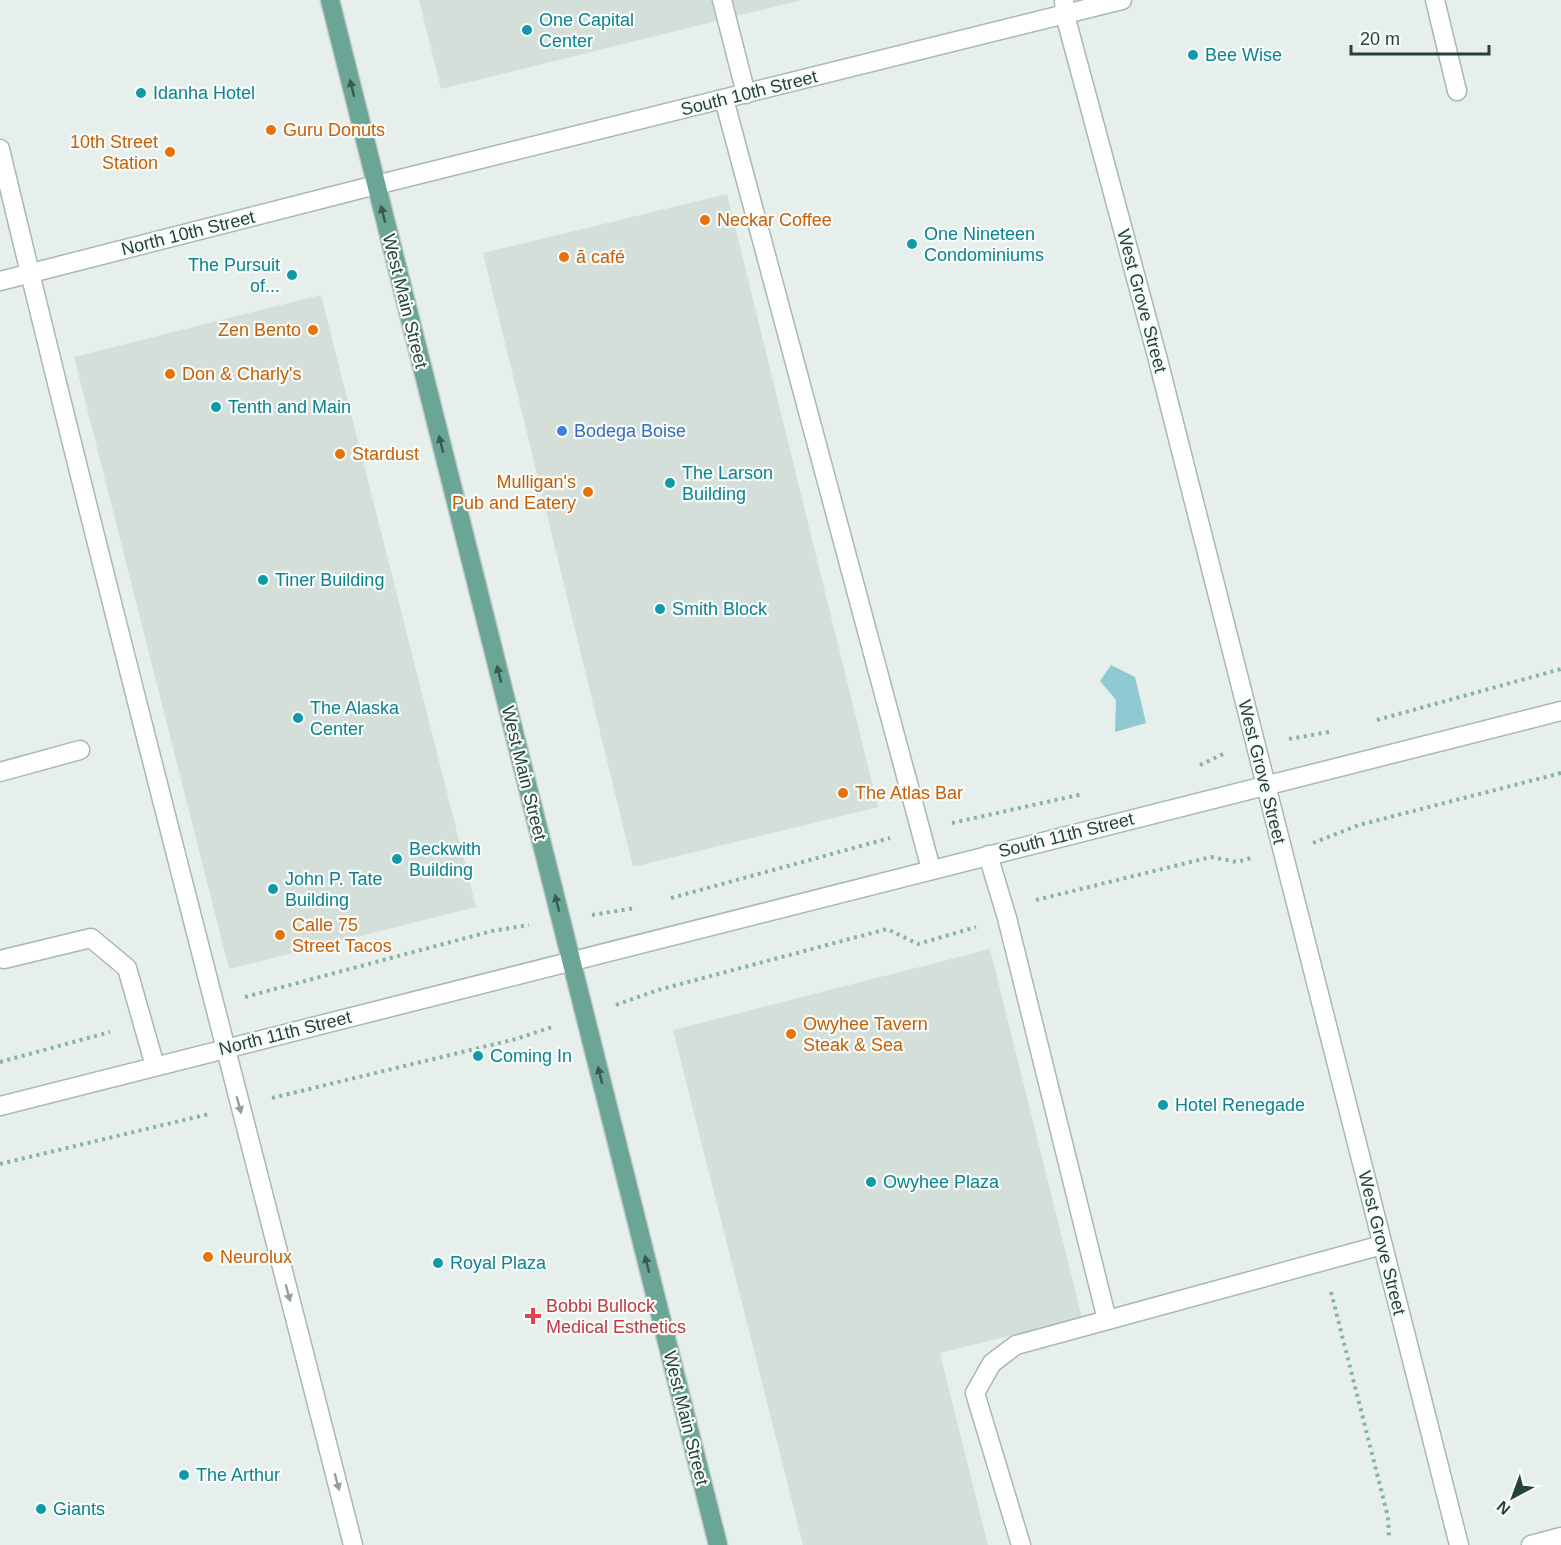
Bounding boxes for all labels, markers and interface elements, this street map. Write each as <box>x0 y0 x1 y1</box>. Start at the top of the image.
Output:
place label: One Capital Center <box>539 10 634 51</box>
scale bar <box>1351 18 1489 56</box>
marker: One Capital Center <box>520 23 534 37</box>
text: 20 m <box>1360 29 1400 49</box>
place label: Bee Wise <box>1205 45 1282 65</box>
marker: Bee Wise <box>1186 48 1200 62</box>
street label: South 10th Street <box>679 66 819 120</box>
one-way arrow <box>346 78 356 97</box>
place label: Idanha Hotel <box>153 83 255 103</box>
marker: Idanha Hotel <box>134 86 148 100</box>
place label: Guru Donuts <box>283 120 385 140</box>
marker: Guru Donuts <box>264 123 278 137</box>
place label: 10th Street Station <box>70 132 158 173</box>
marker: 10th Street Station <box>163 145 177 159</box>
one-way arrow <box>378 205 388 223</box>
street label: North 10th Street <box>119 207 257 259</box>
place label: Neckar Coffee <box>717 210 832 230</box>
marker: Neckar Coffee <box>698 213 712 227</box>
place label: One Nineteen Condominiums <box>924 224 1044 265</box>
street label: West Grove Street <box>1113 227 1171 375</box>
street label: West Main Street <box>379 232 431 370</box>
marker: One Nineteen Condominiums <box>905 237 919 251</box>
place label: ā café <box>576 247 625 267</box>
marker: ā café <box>557 250 571 264</box>
place label: The Pursuit of... <box>188 255 280 296</box>
marker: The Pursuit of... <box>285 268 299 282</box>
place label: Zen Bento <box>218 320 301 340</box>
marker: Zen Bento <box>306 323 320 337</box>
place label: Don & Charly's <box>182 364 301 384</box>
marker: Don & Charly's <box>163 367 177 381</box>
place label: Tenth and Main <box>228 397 351 417</box>
marker: Tenth and Main <box>209 400 223 414</box>
place label: Bodega Boise <box>574 421 686 441</box>
marker: Bodega Boise <box>555 424 569 438</box>
one-way arrow <box>435 435 445 453</box>
place label: Stardust <box>352 444 419 464</box>
marker: Stardust <box>333 447 347 461</box>
place label: The Larson Building <box>682 463 773 504</box>
place label: Mulligan's Pub and Eatery <box>452 472 576 513</box>
marker: The Larson Building <box>663 476 677 490</box>
marker: Mulligan's Pub and Eatery <box>581 485 595 499</box>
place label: Tiner Building <box>275 570 384 590</box>
marker: Tiner Building <box>256 573 270 587</box>
place label: Smith Block <box>672 599 768 619</box>
marker: Smith Block <box>653 602 667 616</box>
one-way arrow <box>493 664 503 683</box>
place label: The Alaska Center <box>310 698 400 739</box>
street label: West Grove Street <box>1234 698 1290 846</box>
street label: West Main Street <box>498 704 550 842</box>
marker: The Alaska Center <box>291 711 305 725</box>
place label: The Atlas Bar <box>855 783 963 803</box>
marker: The Atlas Bar <box>836 786 850 800</box>
street label: South 11th Street <box>996 809 1136 861</box>
place label: Beckwith Building <box>409 839 481 880</box>
marker: Beckwith Building <box>390 852 404 866</box>
place label: John P. Tate Building <box>285 869 382 910</box>
marker: John P. Tate Building <box>266 882 280 896</box>
one-way arrow <box>551 894 561 913</box>
place label: Calle 75 Street Tacos <box>292 915 392 956</box>
marker: Calle 75 Street Tacos <box>273 928 287 942</box>
street label: North 11th Street <box>217 1007 353 1059</box>
place label: Owyhee Tavern Steak & Sea <box>803 1014 928 1055</box>
marker: Owyhee Tavern Steak & Sea <box>784 1027 798 1041</box>
place label: Coming In <box>490 1046 572 1066</box>
marker: Coming In <box>471 1049 485 1063</box>
one-way arrow <box>594 1066 604 1084</box>
one-way arrow <box>235 1095 245 1114</box>
place label: Hotel Renegade <box>1175 1095 1305 1115</box>
marker: Hotel Renegade <box>1156 1098 1170 1112</box>
street label: West Grove Street <box>1354 1169 1410 1317</box>
place label: Owyhee Plaza <box>883 1172 1000 1192</box>
marker: Owyhee Plaza <box>864 1175 878 1189</box>
place label: Neurolux <box>220 1247 292 1267</box>
marker: Neurolux <box>201 1250 215 1264</box>
place label: Royal Plaza <box>450 1253 547 1273</box>
one-way arrow <box>642 1255 652 1273</box>
marker: Royal Plaza <box>431 1256 445 1270</box>
one-way arrow <box>284 1284 294 1302</box>
place label: Bobbi Bullock Medical Esthetics <box>546 1296 686 1337</box>
marker: Bobbi Bullock Medical Esthetics <box>524 1307 542 1325</box>
street label: West Main Street <box>660 1349 712 1487</box>
place label: The Arthur <box>196 1465 280 1485</box>
north arrow <box>1483 1467 1543 1527</box>
marker: The Arthur <box>177 1468 191 1482</box>
one-way arrow <box>333 1473 343 1491</box>
text: N <box>1494 1498 1513 1518</box>
place label: Giants <box>53 1499 105 1519</box>
marker: Giants <box>34 1502 48 1516</box>

